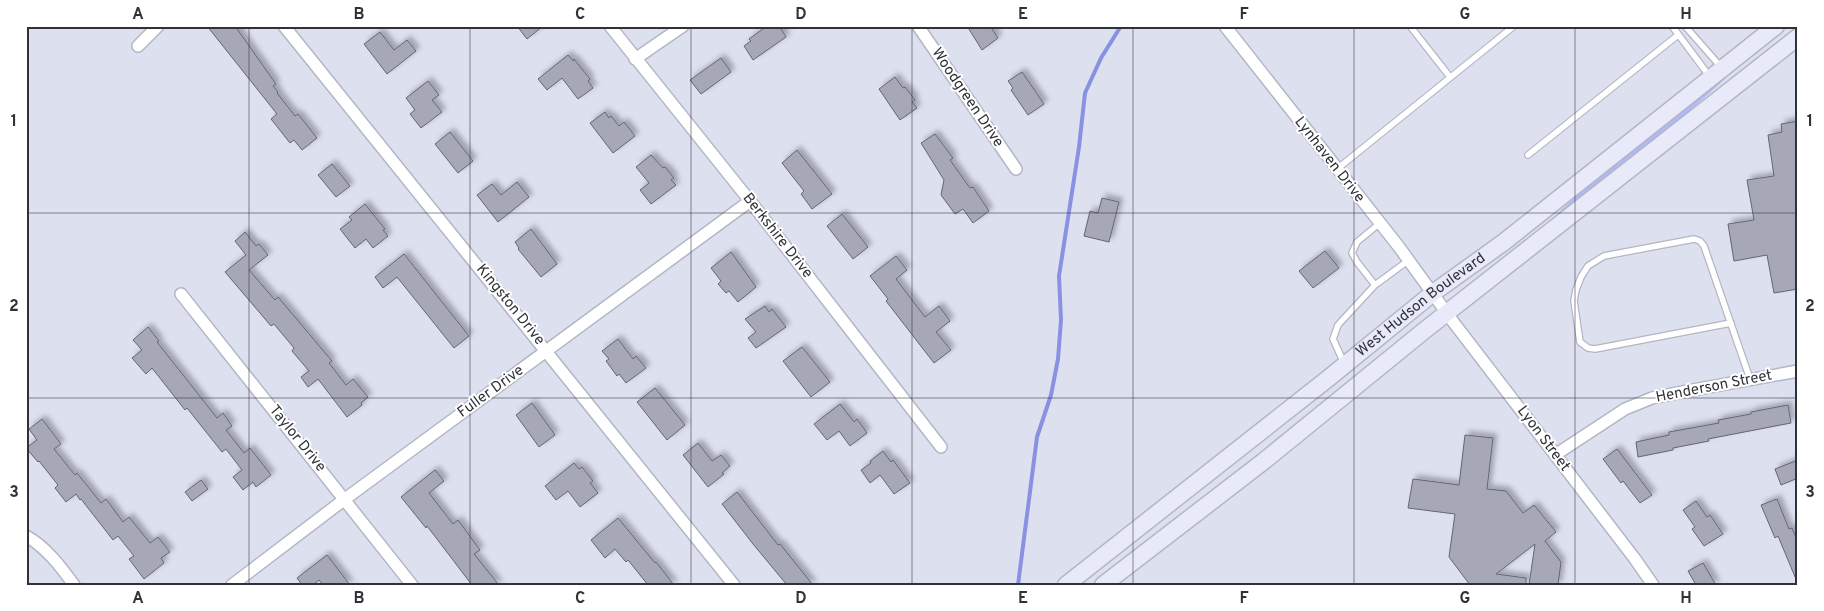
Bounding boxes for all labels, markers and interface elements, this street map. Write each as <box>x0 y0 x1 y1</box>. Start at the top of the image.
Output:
text: A <box>132 5 144 25</box>
text: B <box>353 5 365 25</box>
text: C <box>575 5 585 25</box>
text: D <box>795 5 807 25</box>
text: E <box>1018 5 1028 25</box>
text: F <box>1239 5 1249 25</box>
text: G <box>1460 5 1470 25</box>
text: H <box>1680 5 1692 25</box>
street label: Woodgreen Drive <box>927 45 1007 151</box>
text: 1 <box>11 112 17 132</box>
text: 1 <box>1807 112 1813 132</box>
street label: Lynhaven Drive <box>1289 113 1369 207</box>
street label: Berkshire Drive <box>738 189 816 283</box>
street label: West Hudson Boulevard <box>1352 249 1489 361</box>
street label: Kingston Drive <box>471 261 549 349</box>
text: 2 <box>9 297 19 317</box>
text: 2 <box>1805 297 1815 317</box>
street label: Fuller Drive <box>454 362 528 422</box>
street label: Henderson Street <box>1654 366 1774 408</box>
street label: Taylor Drive <box>264 402 330 476</box>
street label: Lyon Street <box>1512 402 1574 476</box>
text: 3 <box>9 483 19 503</box>
text: 3 <box>1805 483 1815 503</box>
text: A <box>132 589 144 609</box>
text: B <box>353 589 365 609</box>
text: C <box>575 589 585 609</box>
text: D <box>795 589 807 609</box>
text: E <box>1018 589 1028 609</box>
text: F <box>1239 589 1249 609</box>
text: G <box>1460 589 1470 609</box>
text: H <box>1680 589 1692 609</box>

